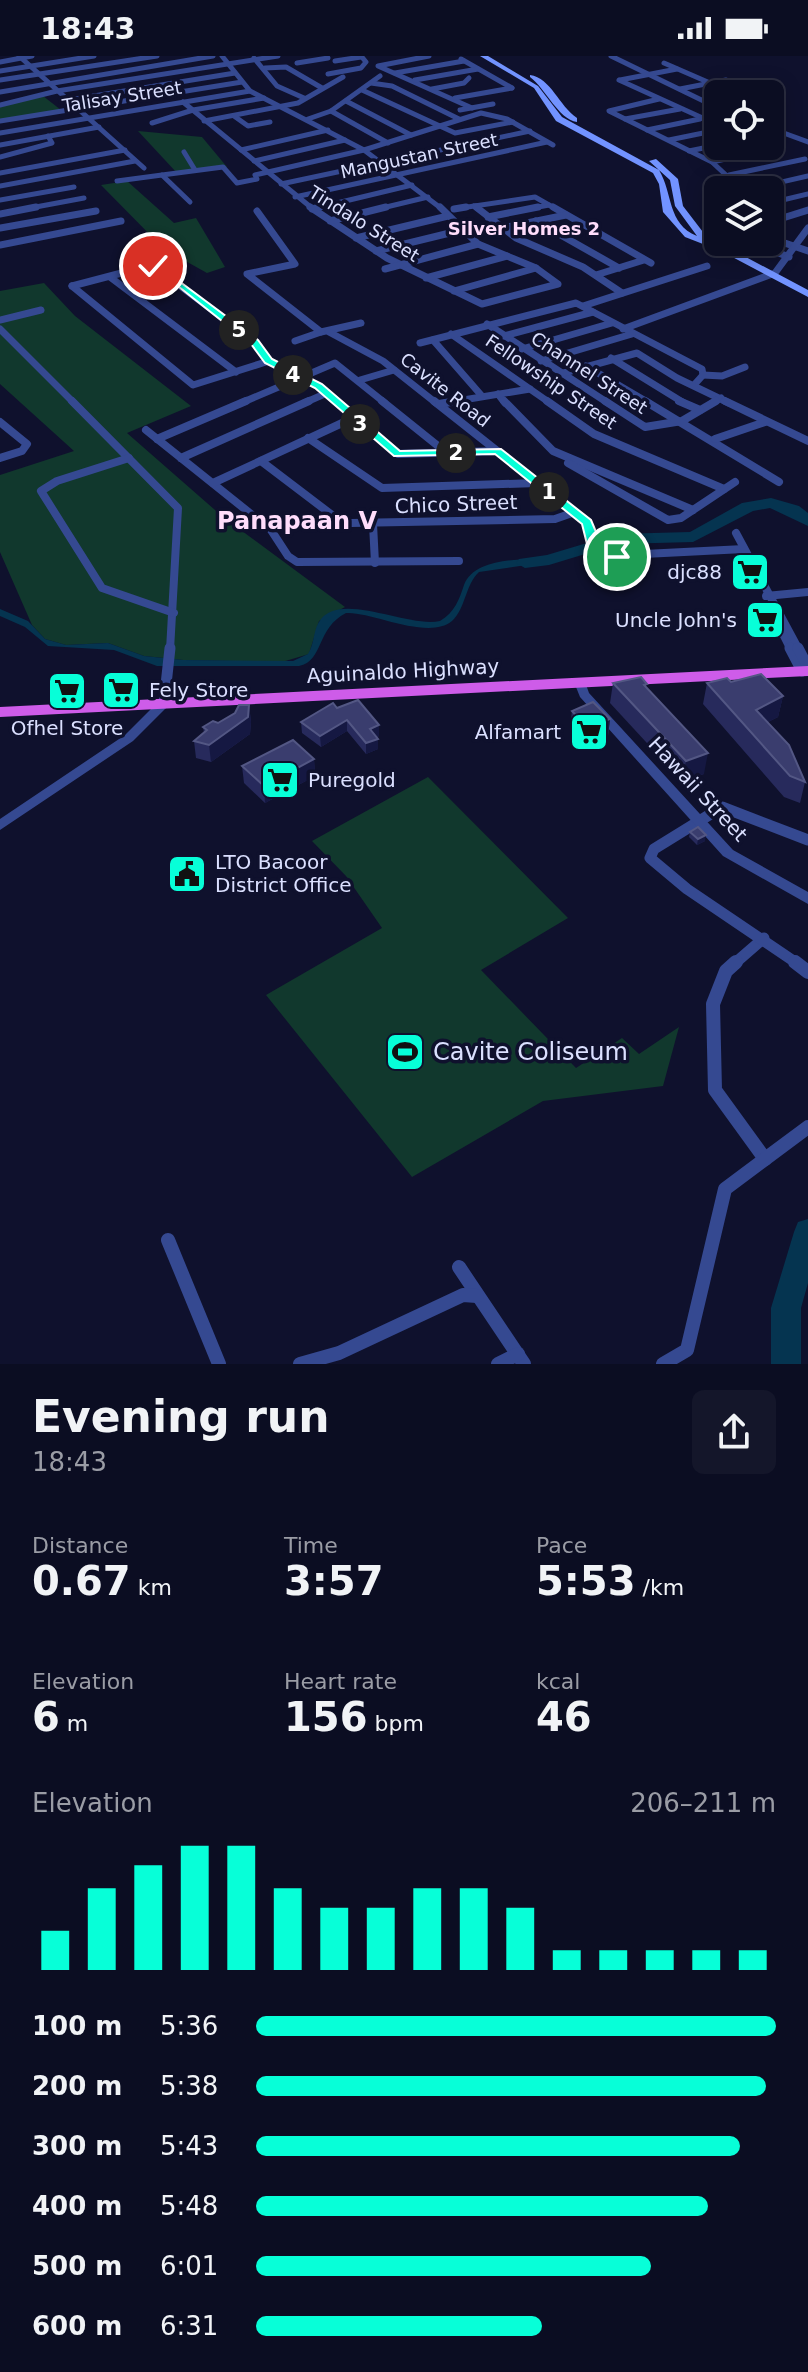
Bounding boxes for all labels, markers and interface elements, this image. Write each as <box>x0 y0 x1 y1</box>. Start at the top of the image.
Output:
text: 18:43 <box>40 11 136 46</box>
street label: Talisay Street <box>60 77 183 116</box>
map controls <box>704 80 784 256</box>
button: locate <box>704 80 784 160</box>
street label: Mangustan Street <box>338 129 499 182</box>
button: layers <box>704 176 784 256</box>
street label: Tindalo Street <box>305 181 423 266</box>
district label: Silver Homes 2 <box>448 218 600 239</box>
pin <box>119 232 187 300</box>
icon: check <box>131 244 175 288</box>
pin: 5 <box>219 310 259 350</box>
text: 5 <box>231 317 247 342</box>
street label: Channel Street <box>527 327 651 418</box>
street label: Fellowship Street <box>482 330 621 433</box>
street label: Cavite Road <box>396 348 494 431</box>
pin: 4 <box>273 355 313 395</box>
text: 4 <box>285 362 301 387</box>
pin: 3 <box>340 404 380 444</box>
text: 3 <box>352 411 368 436</box>
pin: 2 <box>436 433 476 473</box>
text: 2 <box>448 440 464 465</box>
pin: 1 <box>529 472 569 512</box>
text: 1 <box>541 479 557 504</box>
street label: Chico Street <box>394 490 518 518</box>
district label: Panapaan V <box>217 507 377 535</box>
pin <box>583 523 651 591</box>
icon: arrive <box>595 535 639 579</box>
supermarket icon: djc88 <box>729 551 771 593</box>
place label: djc88 <box>667 560 722 584</box>
supermarket icon: Uncle John's <box>744 599 786 641</box>
place label: Uncle John's <box>615 608 737 632</box>
street label: Aguinaldo Highway <box>306 654 500 688</box>
supermarket icon: Fely Store <box>100 669 142 711</box>
supermarket icon: Ofhel Store <box>46 670 88 712</box>
place label: Fely Store <box>149 678 248 702</box>
supermarket icon: Alfamart <box>568 711 610 753</box>
place label: Ofhel Store <box>11 716 123 740</box>
place label: Alfamart <box>475 720 561 744</box>
street label: Hawaii Street <box>643 732 753 846</box>
supermarket icon: Puregold <box>259 759 301 801</box>
place label: Puregold <box>308 768 396 792</box>
place label: LTO Bacoor District Office <box>215 850 352 897</box>
public building icon: LTO Bacoor District Office <box>166 853 208 895</box>
sports icon: Cavite Coliseum <box>384 1031 426 1073</box>
place label: Cavite Coliseum <box>433 1038 628 1066</box>
button: share <box>692 1390 776 1474</box>
text: Evening run <box>32 1391 329 1442</box>
text: 18:43 <box>32 1447 107 1477</box>
text: Distance <box>32 1533 128 1558</box>
text: Time <box>284 1533 338 1558</box>
text: Pace <box>536 1533 587 1558</box>
text: 0.67 <box>32 1558 131 1604</box>
text: 3:57 <box>284 1558 384 1604</box>
text: 5:53 <box>536 1558 636 1604</box>
text: km <box>131 1575 172 1600</box>
text: /km <box>636 1575 684 1600</box>
text: Elevation <box>32 1669 134 1694</box>
text: Heart rate <box>284 1669 397 1694</box>
text: kcal <box>536 1669 580 1694</box>
text: 6 <box>32 1694 60 1740</box>
text: 156 <box>284 1694 368 1740</box>
text: 46 <box>536 1694 592 1740</box>
text: m <box>60 1711 88 1736</box>
text: bpm <box>368 1711 424 1736</box>
text: Elevation <box>32 1788 153 1818</box>
text: 206–211 m <box>630 1788 776 1818</box>
text: 100 m <box>32 2011 122 2041</box>
text: 5:36 <box>160 2011 218 2041</box>
text: 200 m <box>32 2071 122 2101</box>
text: 5:38 <box>160 2071 218 2101</box>
text: 300 m <box>32 2131 122 2161</box>
text: 5:43 <box>160 2131 218 2161</box>
text: 400 m <box>32 2191 122 2221</box>
text: 5:48 <box>160 2191 218 2221</box>
text: 500 m <box>32 2251 122 2281</box>
text: 6:01 <box>160 2251 218 2281</box>
text: 600 m <box>32 2311 122 2341</box>
text: 6:31 <box>160 2311 218 2341</box>

